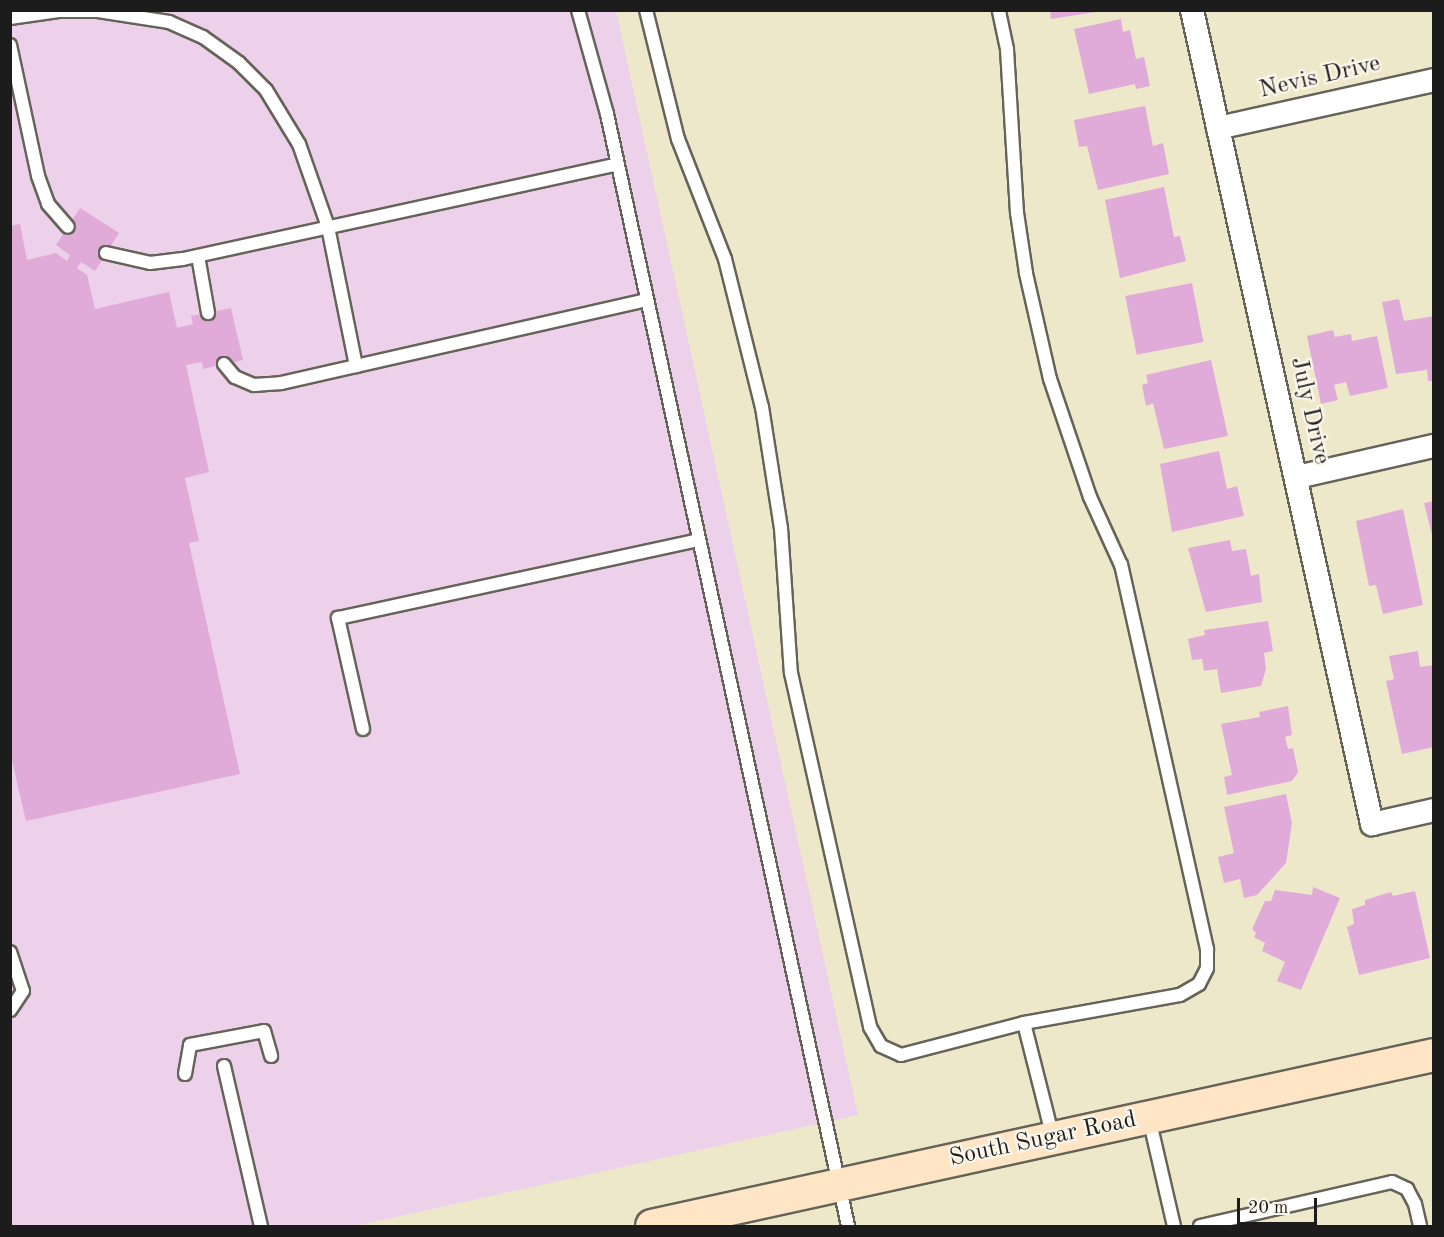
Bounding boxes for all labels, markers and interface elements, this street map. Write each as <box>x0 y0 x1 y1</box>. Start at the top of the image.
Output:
street label: Nevis Drive <box>1257 50 1383 106</box>
street label: July Drive <box>1283 354 1335 468</box>
street label: South Sugar Road <box>947 1106 1139 1174</box>
scale bar <box>1240 1186 1320 1224</box>
text: 20 m <box>1248 1199 1288 1217</box>

